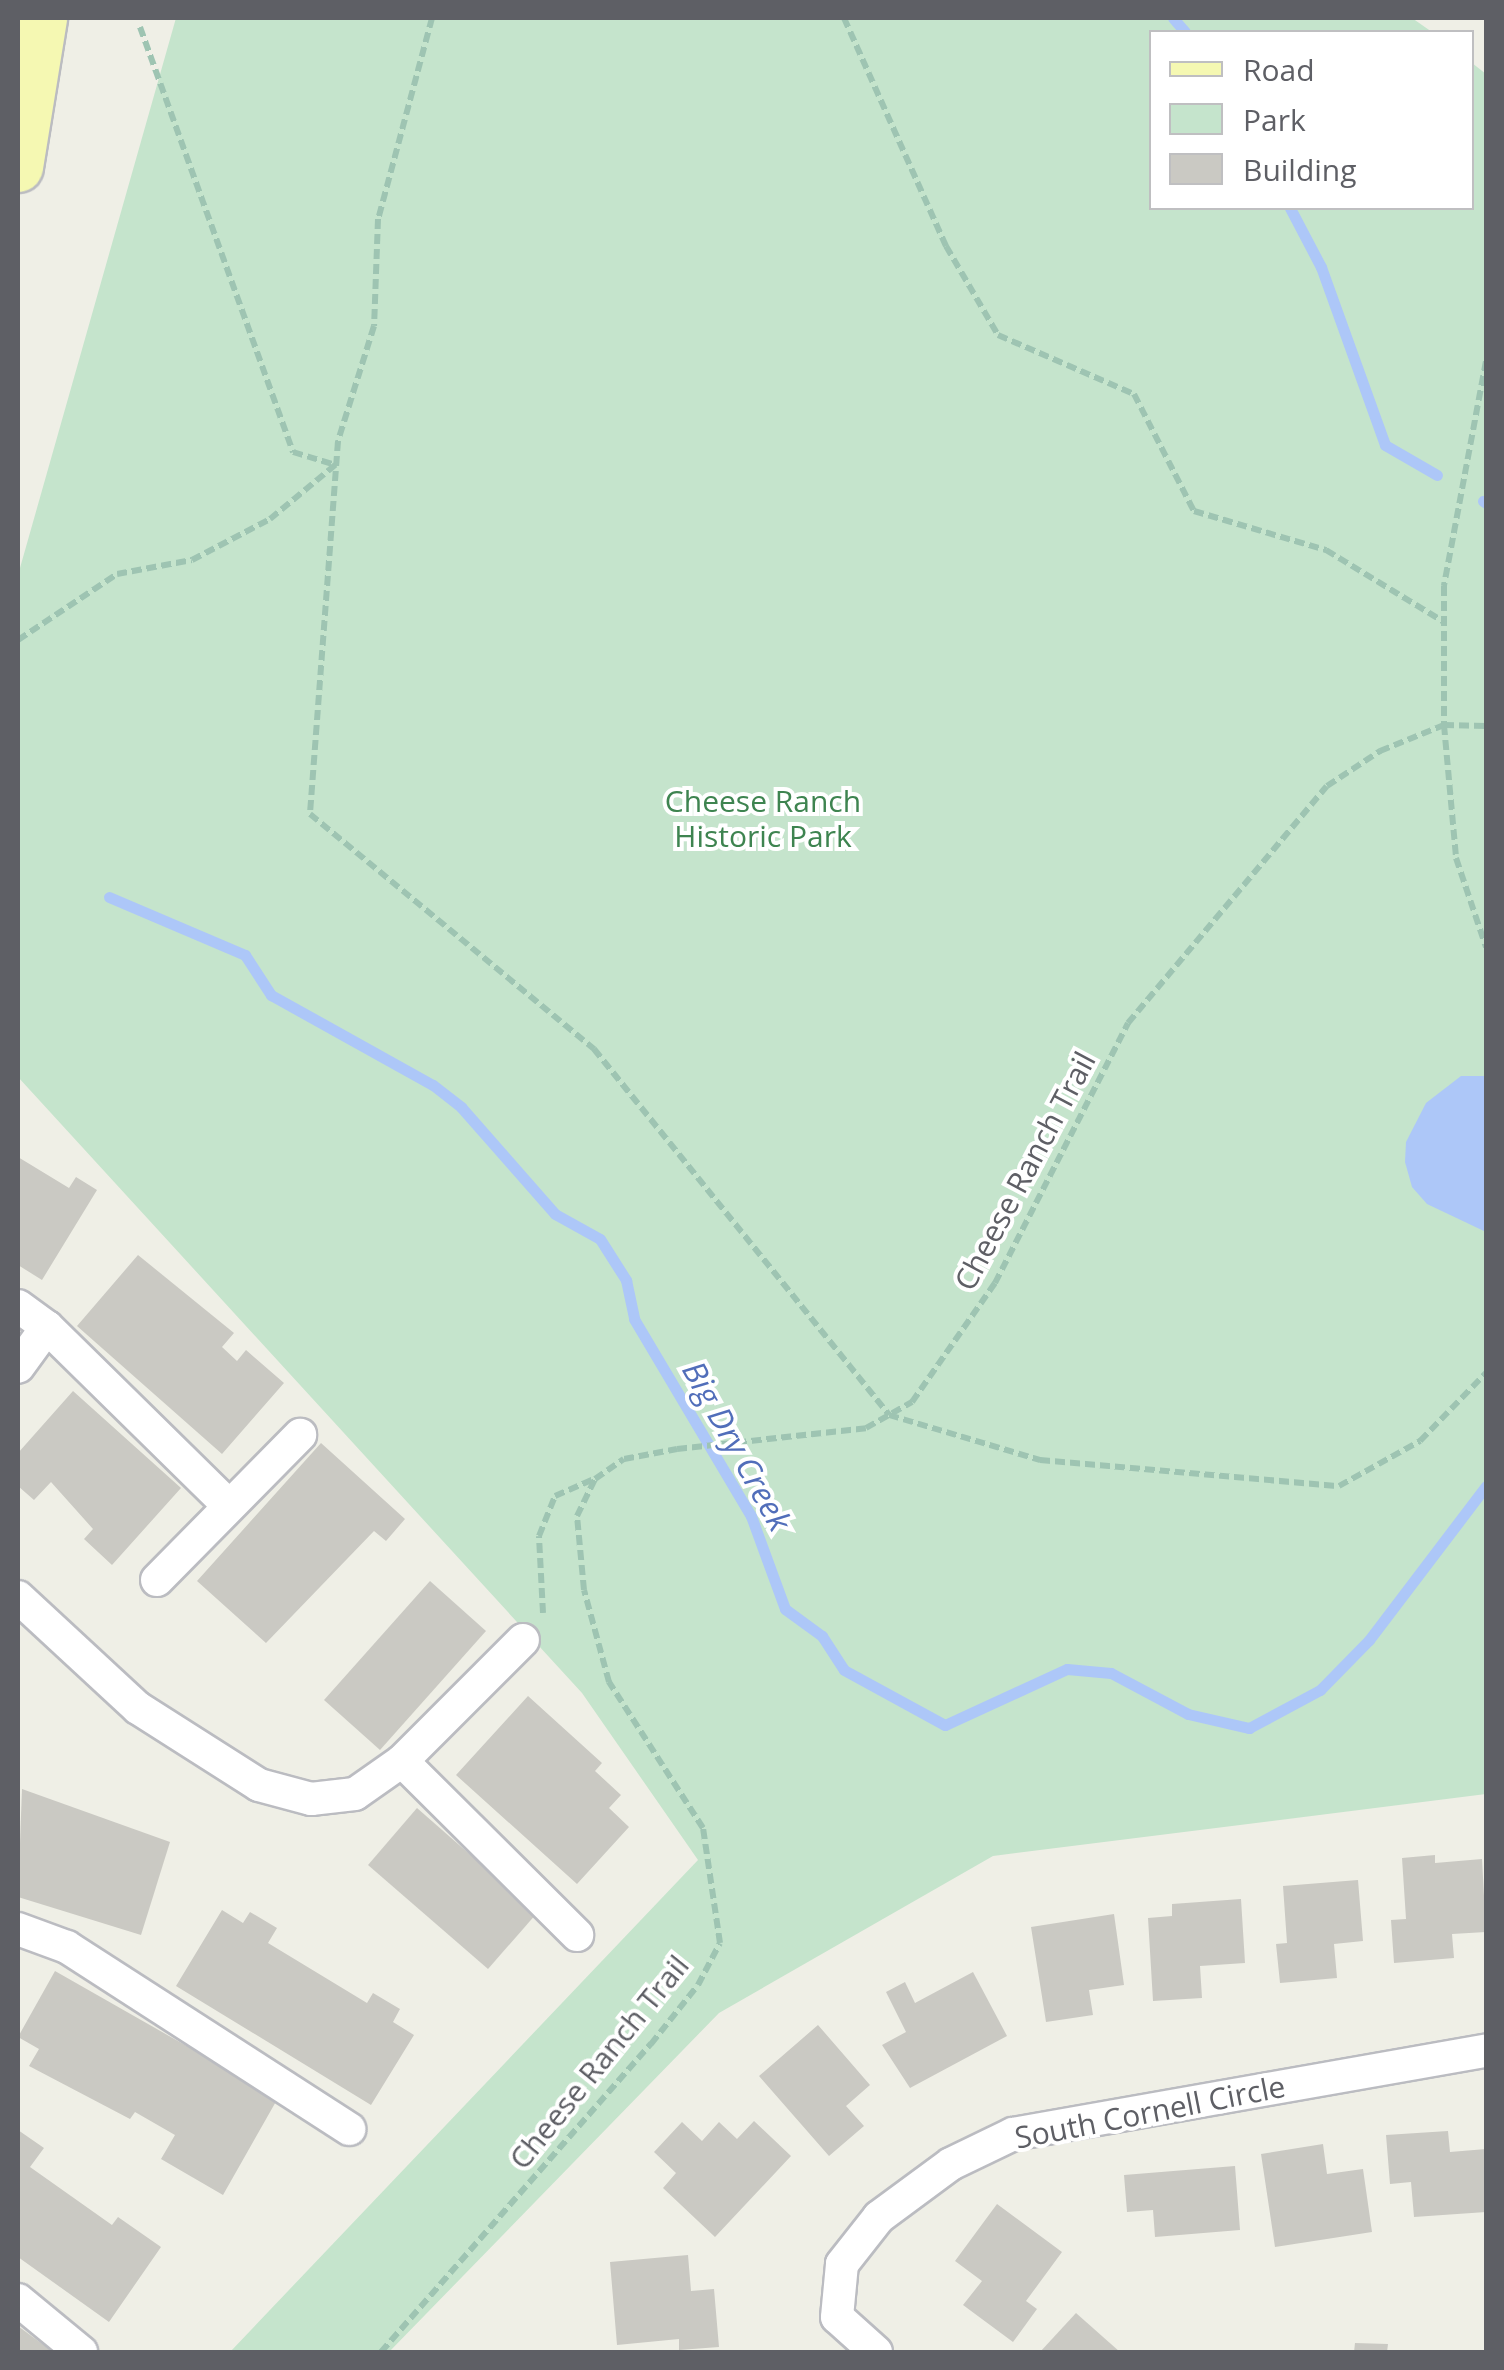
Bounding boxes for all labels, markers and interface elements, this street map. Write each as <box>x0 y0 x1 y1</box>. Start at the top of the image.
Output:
legend <box>1149 30 1474 210</box>
text: Road <box>1243 49 1315 90</box>
text: Park <box>1243 99 1306 140</box>
text: Building <box>1243 149 1357 190</box>
park label: Cheese Ranch Historic Park <box>665 783 861 854</box>
street label: Cheese Ranch Trail <box>947 1046 1103 1296</box>
water label: Big Dry Creek <box>675 1354 799 1538</box>
street label: Cheese Ranch Trail <box>502 1948 696 2176</box>
street label: South Cornell Circle <box>1012 2068 1288 2156</box>

